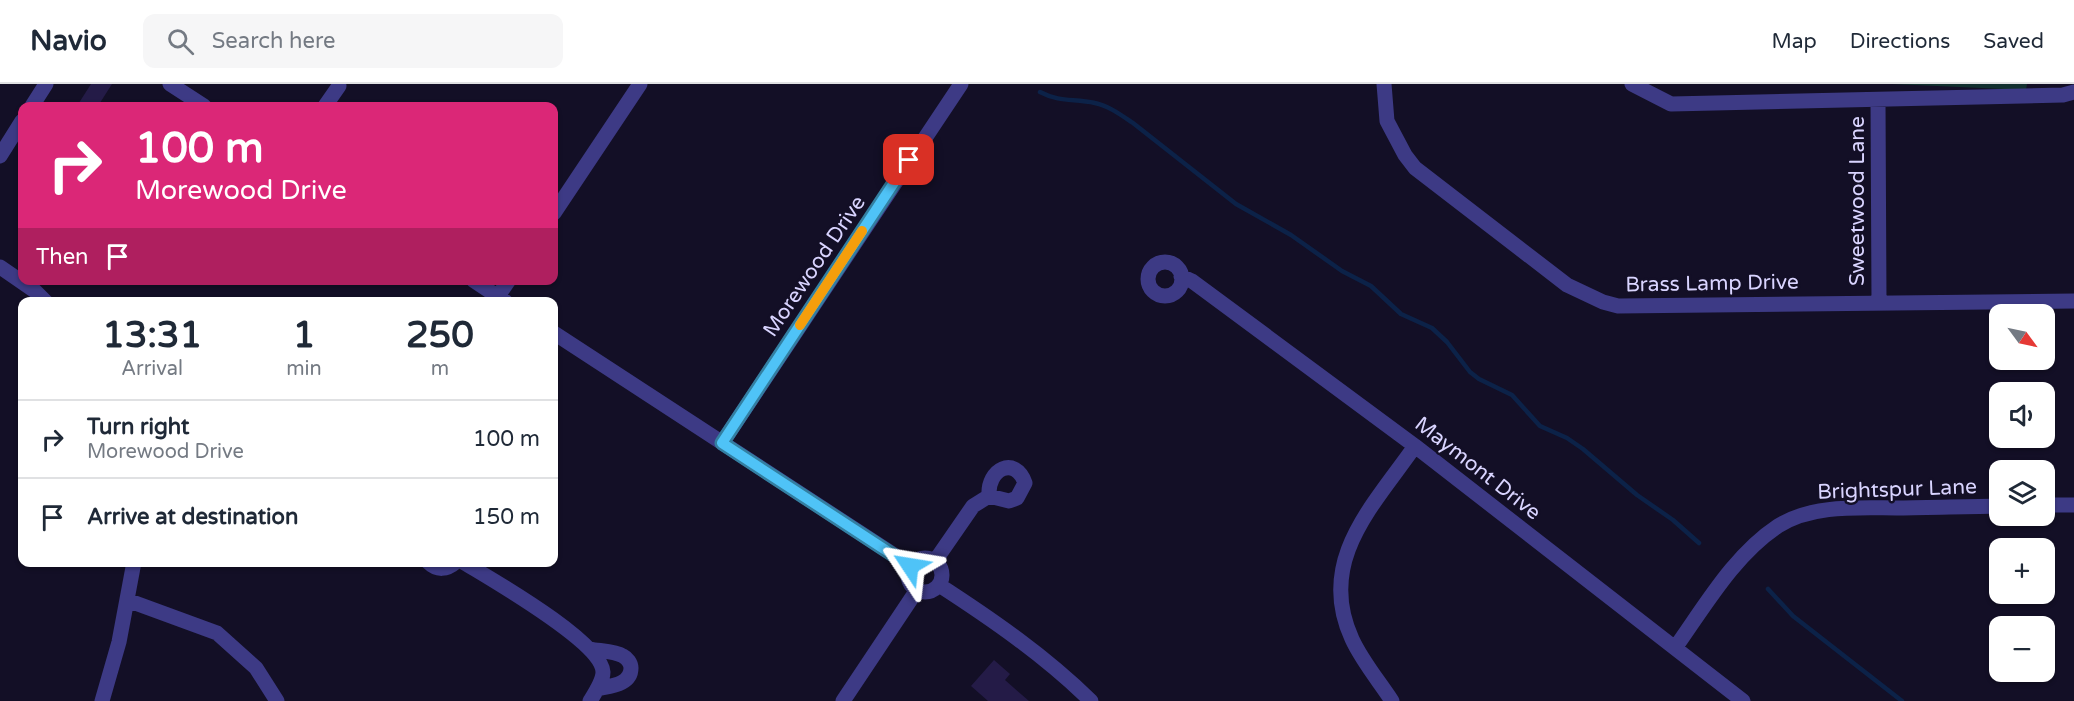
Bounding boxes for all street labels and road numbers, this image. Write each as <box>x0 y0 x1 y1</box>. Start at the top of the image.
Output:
street label: Sweetwood Lane <box>1845 116 1870 286</box>
street label: Morewood Drive <box>758 191 871 342</box>
street label: Brass Lamp Drive <box>1625 269 1799 298</box>
street label: Maymont Drive <box>1410 411 1546 525</box>
street label: Brightspur Lane <box>1817 474 1977 505</box>

